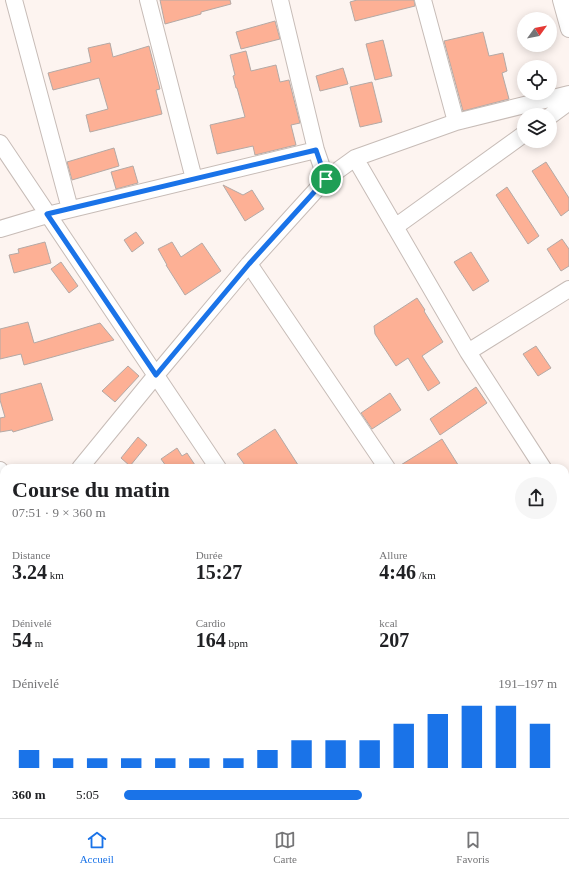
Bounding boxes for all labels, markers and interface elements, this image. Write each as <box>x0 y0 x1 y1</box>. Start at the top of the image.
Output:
north arrow <box>517 12 557 52</box>
map controls <box>517 12 557 148</box>
button: locate <box>517 60 557 100</box>
button: layers <box>517 108 557 148</box>
pin <box>309 162 343 196</box>
icon: arrive <box>315 168 337 190</box>
text: Course du matin <box>12 477 170 502</box>
button: share <box>515 477 557 519</box>
text: 07:51 · 9 × 360 m <box>12 505 106 520</box>
text: Distance <box>12 549 50 561</box>
text: Durée <box>196 549 223 561</box>
text: Allure <box>379 549 407 561</box>
text: 3.24 <box>12 561 47 583</box>
text: 15:27 <box>196 561 242 583</box>
text: 4:46 <box>379 561 416 583</box>
text: km <box>47 569 64 581</box>
text: /km <box>416 569 436 581</box>
text: Dénivelé <box>12 617 52 629</box>
text: Cardio <box>196 617 226 629</box>
text: kcal <box>379 617 398 629</box>
text: 54 <box>12 629 32 651</box>
text: 164 <box>196 629 226 651</box>
text: 207 <box>379 629 409 651</box>
text: m <box>32 637 43 649</box>
text: bpm <box>226 637 248 649</box>
text: Dénivelé <box>12 676 59 691</box>
text: 191–197 m <box>498 676 557 691</box>
text: 360 m <box>12 787 46 802</box>
text: 5:05 <box>76 787 99 802</box>
tab: Accueil <box>80 829 114 865</box>
tab: Carte <box>273 829 297 865</box>
tab: Favoris <box>456 829 489 865</box>

